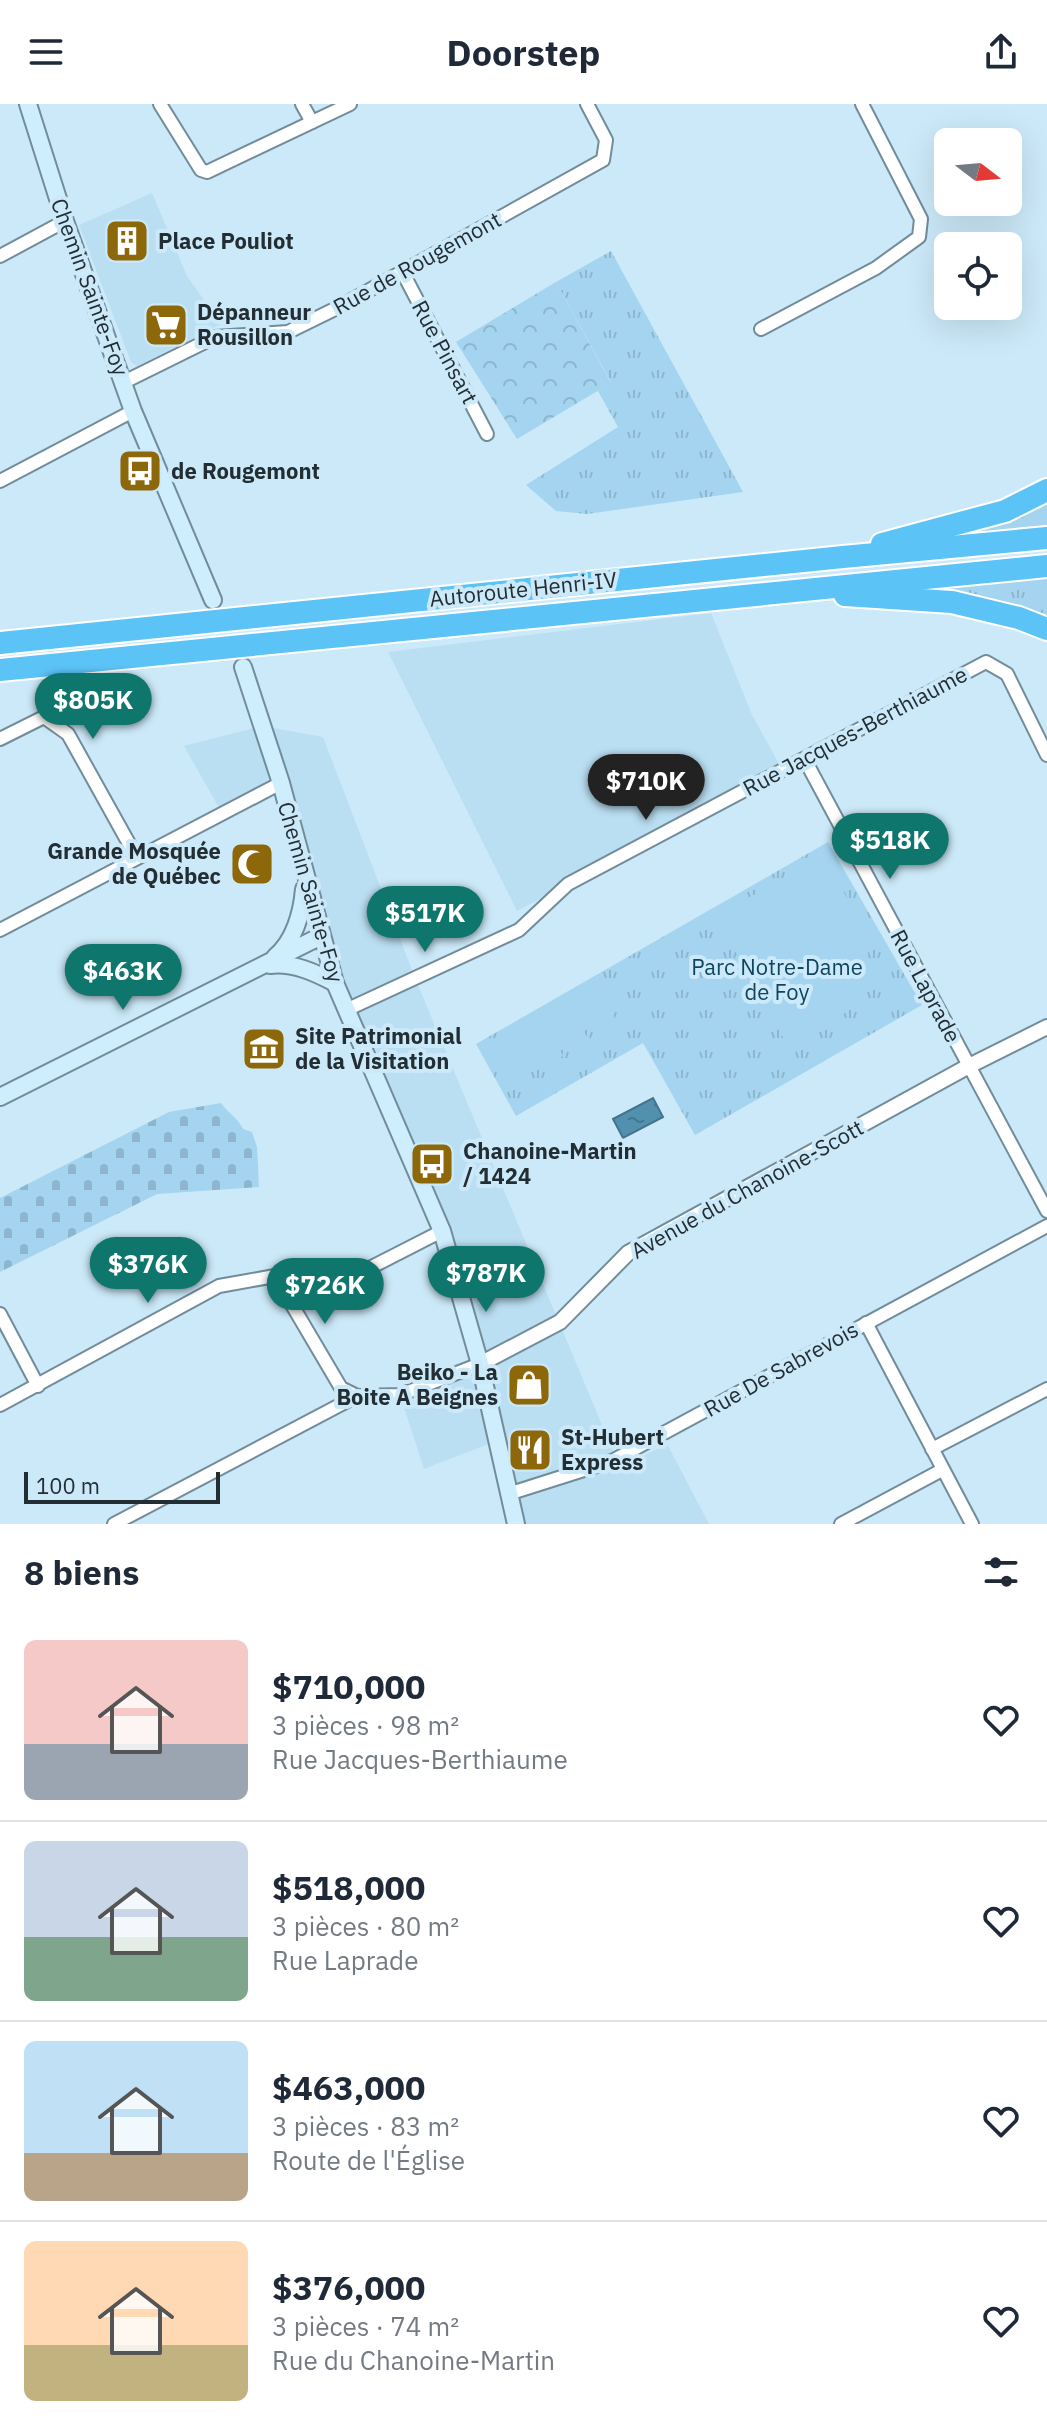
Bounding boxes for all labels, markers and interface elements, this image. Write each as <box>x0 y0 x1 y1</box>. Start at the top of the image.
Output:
text: Doorstep <box>447 29 600 76</box>
icon: menu <box>24 30 68 74</box>
icon: share <box>979 30 1023 74</box>
north arrow <box>934 128 1022 216</box>
map controls <box>934 128 1022 320</box>
street label: Chemin Sainte-Foy <box>45 194 136 380</box>
street label: Rue de Rougemont <box>328 204 506 321</box>
building icon: Place Pouliot <box>103 217 151 265</box>
place label: Place Pouliot <box>158 226 294 255</box>
button: locate <box>934 232 1022 320</box>
street label: Rue Pinsart <box>406 295 485 409</box>
place label: Dépanneur Rousillon <box>197 297 311 351</box>
supermarket icon: Dépanneur Rousillon <box>142 301 190 349</box>
bus stop icon: de Rougemont <box>116 447 164 495</box>
place label: de Rougemont <box>171 456 320 485</box>
street label: Autoroute Henri-IV <box>428 564 618 613</box>
street label: Rue Jacques-Berthiaume <box>737 659 972 802</box>
pin: $805K <box>37 673 149 741</box>
text: $805K <box>53 682 133 716</box>
pin: $710K <box>590 754 702 822</box>
text: $710K <box>606 763 686 797</box>
street label: Chemin Sainte-Foy <box>272 798 351 986</box>
pin: $518K <box>834 813 946 881</box>
text: $518K <box>850 822 930 856</box>
place label: Grande Mosquée de Québec <box>47 836 221 890</box>
mosque icon: Grande Mosquée de Québec <box>228 840 276 888</box>
pin: $517K <box>369 886 481 954</box>
text: $517K <box>385 895 465 929</box>
street label: Rue Laprade <box>885 924 968 1047</box>
pin: $463K <box>67 944 179 1012</box>
park label: Parc Notre-Dame de Foy <box>691 952 863 1006</box>
text: $463K <box>83 953 163 987</box>
place label: Site Patrimonial de la Visitation <box>295 1021 462 1075</box>
museum icon: Site Patrimonial de la Visitation <box>240 1025 288 1073</box>
street label: Avenue du Chanoine-Scott <box>625 1112 868 1265</box>
place label: Chanoine-Martin / 1424 <box>463 1136 637 1190</box>
bus stop icon: Chanoine-Martin / 1424 <box>408 1140 456 1188</box>
pin: $376K <box>92 1237 204 1305</box>
text: $376K <box>108 1246 188 1280</box>
pin: $787K <box>430 1246 542 1314</box>
text: $787K <box>446 1255 526 1289</box>
pin: $726K <box>269 1258 381 1326</box>
text: $726K <box>285 1267 365 1301</box>
street label: Rue De Sabrevois <box>698 1314 863 1423</box>
place label: Beiko - La Boite A Beignes <box>336 1357 498 1411</box>
shop icon: Beiko - La Boite A Beignes <box>505 1361 553 1409</box>
place label: St-Hubert Express <box>561 1422 664 1476</box>
restaurant icon: St-Hubert Express <box>506 1426 554 1474</box>
scale bar <box>24 1468 220 1504</box>
text: 100 m <box>36 1471 100 1500</box>
text: 8 biens <box>24 1550 139 1594</box>
icon: filters <box>979 1550 1023 1594</box>
text: $710,000 <box>272 1664 425 1708</box>
icon: home <box>88 1672 184 1768</box>
icon: heart <box>979 1698 1023 1742</box>
text: 3 pièces · 98 m² <box>272 1708 459 1742</box>
text: Rue Jacques-Berthiaume <box>272 1742 568 1776</box>
text: $518,000 <box>272 1865 425 1909</box>
icon: home <box>88 1873 184 1969</box>
icon: heart <box>979 1899 1023 1943</box>
text: 3 pièces · 80 m² <box>272 1909 459 1943</box>
text: Rue Laprade <box>272 1943 418 1977</box>
text: $463,000 <box>272 2065 425 2109</box>
icon: home <box>88 2073 184 2169</box>
icon: heart <box>979 2099 1023 2143</box>
text: 3 pièces · 83 m² <box>272 2109 459 2143</box>
text: Route de l'Église <box>272 2143 465 2177</box>
text: $376,000 <box>272 2265 425 2309</box>
icon: home <box>88 2273 184 2369</box>
icon: heart <box>979 2299 1023 2343</box>
text: 3 pièces · 74 m² <box>272 2309 459 2343</box>
text: Rue du Chanoine-Martin <box>272 2343 555 2377</box>

